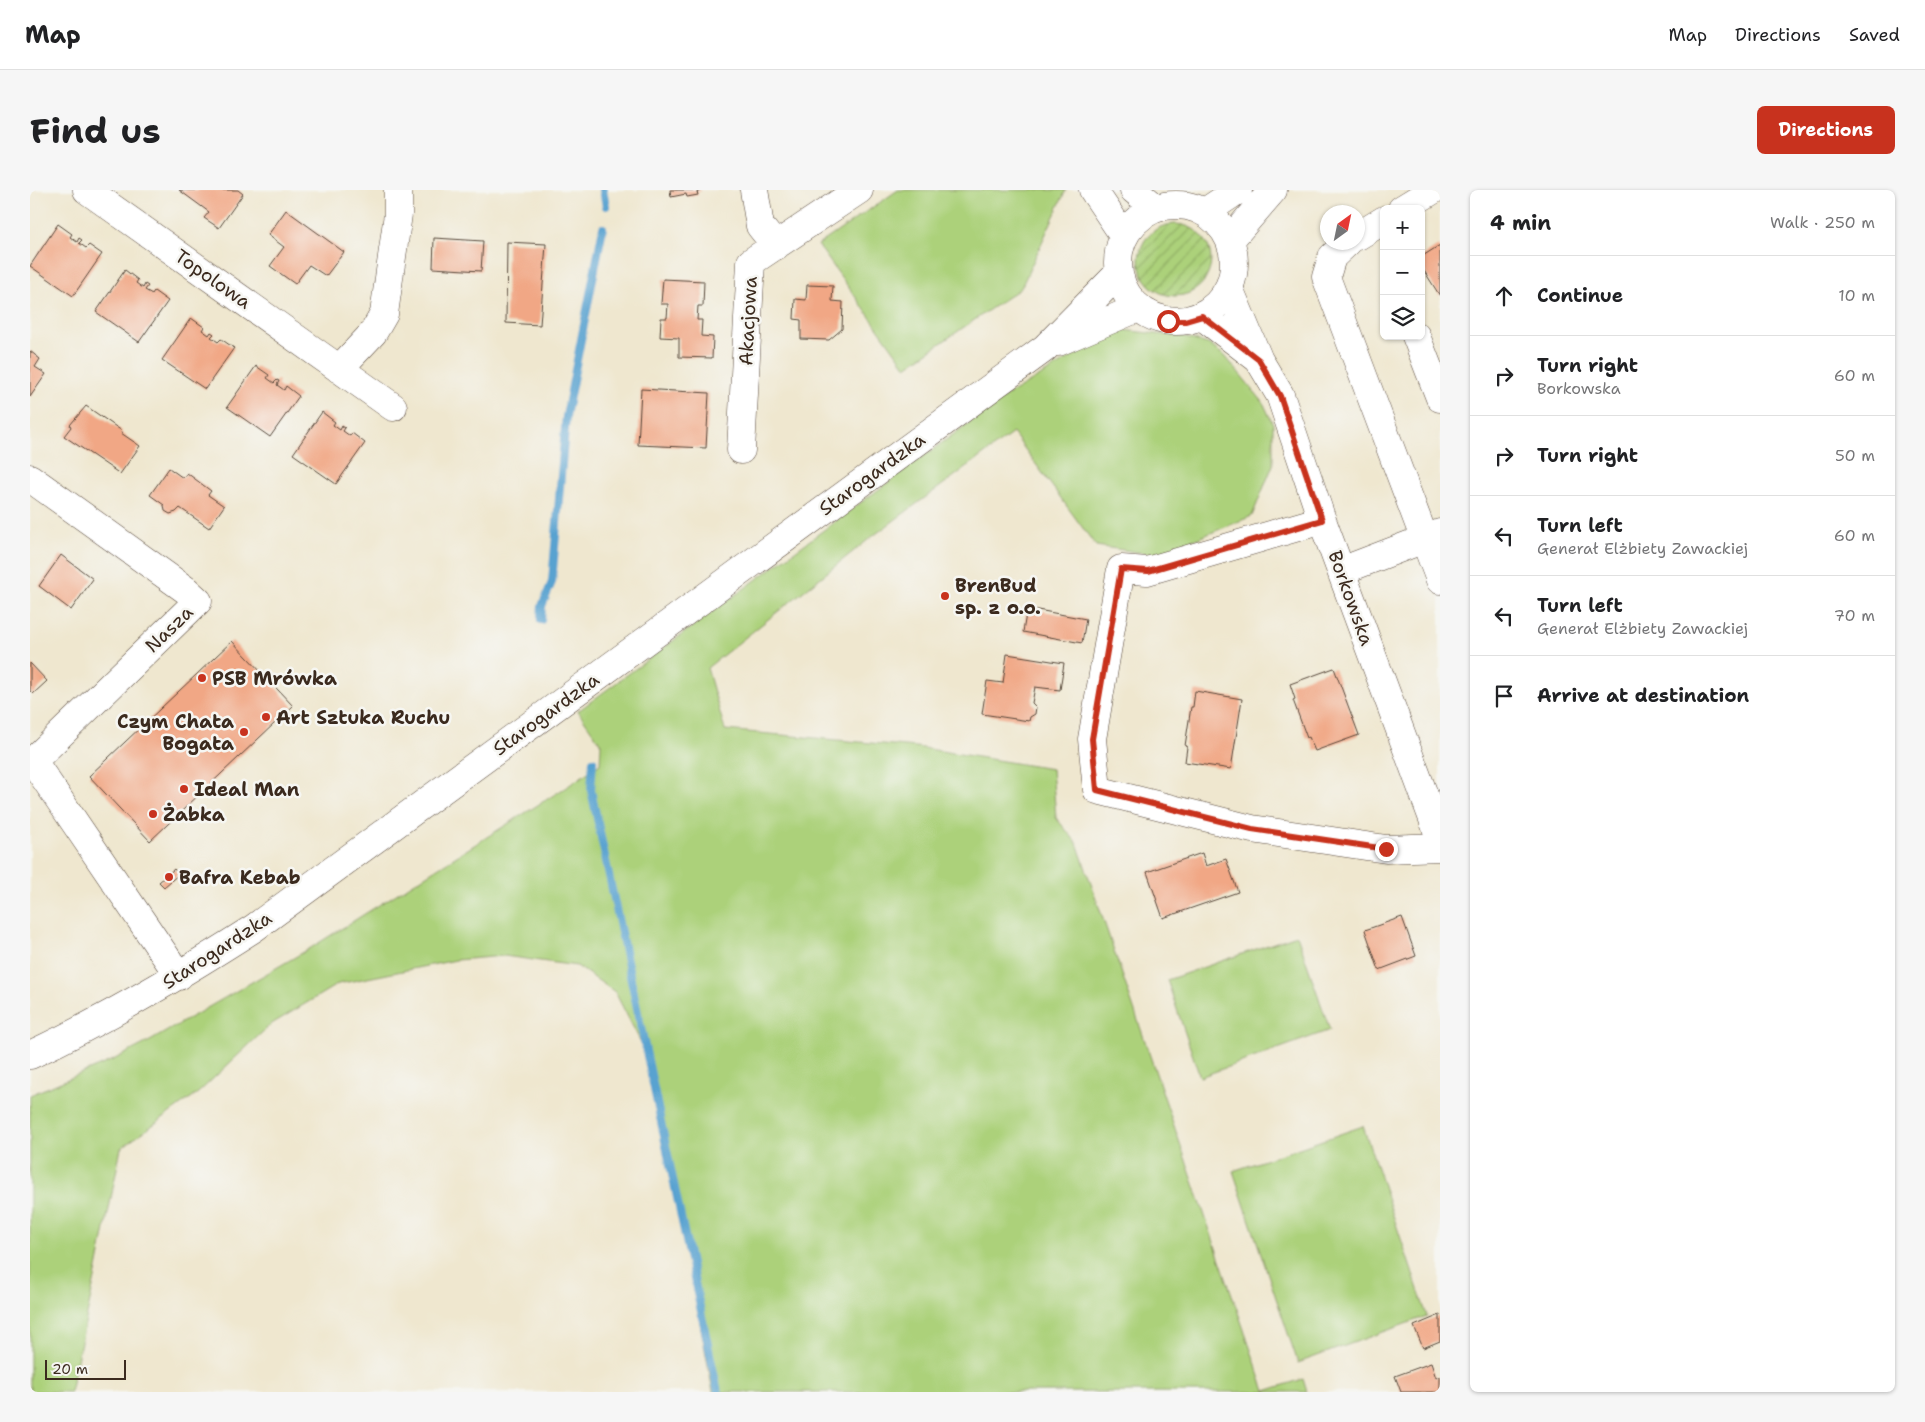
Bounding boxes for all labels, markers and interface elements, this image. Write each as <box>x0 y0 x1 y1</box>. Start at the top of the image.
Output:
text: Map <box>25 19 81 51</box>
text: Map <box>1669 23 1707 47</box>
text: Directions <box>1735 23 1821 47</box>
text: Saved <box>1849 23 1900 47</box>
button: Directions <box>1757 106 1895 154</box>
text: Find us <box>30 107 161 154</box>
north arrow <box>1320 205 1365 250</box>
map controls <box>1380 205 1425 340</box>
button: + <box>1380 205 1425 250</box>
text: 4 min <box>1490 209 1551 237</box>
text: Walk · 250 m <box>1770 212 1875 233</box>
street label: Topolowa <box>170 244 256 315</box>
button: − <box>1380 250 1425 295</box>
street label: Akacjowa <box>733 276 763 366</box>
icon: ahead <box>1490 282 1518 310</box>
text: Continue <box>1537 283 1623 308</box>
text: 10 m <box>1838 285 1875 306</box>
button: layers <box>1380 295 1425 340</box>
route start <box>1157 310 1180 333</box>
text: Turn right <box>1537 353 1638 378</box>
icon: right <box>1490 362 1518 390</box>
text: 60 m <box>1834 365 1875 386</box>
text: Borkowska <box>1537 378 1621 399</box>
street label: Starogardzka <box>814 427 930 521</box>
icon: right <box>1490 442 1518 470</box>
text: Turn right <box>1537 443 1638 468</box>
text: 50 m <box>1835 445 1875 466</box>
text: Turn left <box>1537 513 1623 538</box>
icon: left <box>1490 522 1518 550</box>
text: 60 m <box>1834 525 1875 546</box>
text: Generał Elżbiety Zawackiej <box>1537 538 1748 559</box>
street label: Borkowska <box>1322 547 1380 649</box>
place label: BrenBud sp. z o.o. <box>955 573 1041 620</box>
marker: BrenBud sp. z o.o. <box>939 590 951 602</box>
text: Turn left <box>1537 593 1623 618</box>
street label: Nasza <box>140 600 199 658</box>
icon: left <box>1490 602 1518 630</box>
text: 70 m <box>1834 605 1875 626</box>
text: Generał Elżbiety Zawackiej <box>1537 618 1748 639</box>
place label: PSB Mrówka <box>212 666 337 691</box>
street label: Starogardzka <box>488 667 604 761</box>
marker: PSB Mrówka <box>196 672 208 684</box>
icon: arrive <box>1490 682 1518 710</box>
text: Arrive at destination <box>1537 683 1749 708</box>
place label: Art Sztuka Ruchu <box>276 705 450 730</box>
place label: Czym Chata Bogata <box>117 709 234 756</box>
marker: Art Sztuka Ruchu <box>260 711 272 723</box>
marker: Czym Chata Bogata <box>238 726 250 738</box>
place label: Ideal Man <box>194 777 300 802</box>
marker: Ideal Man <box>178 783 190 795</box>
place label: Żabka <box>163 802 225 827</box>
marker: Żabka <box>147 808 159 820</box>
route end <box>1375 838 1398 861</box>
place label: Bafra Kebab <box>179 865 301 890</box>
marker: Bafra Kebab <box>163 871 175 883</box>
street label: Starogardzka <box>158 905 277 995</box>
scale bar <box>45 1357 126 1380</box>
text: 20 m <box>52 1360 88 1378</box>

